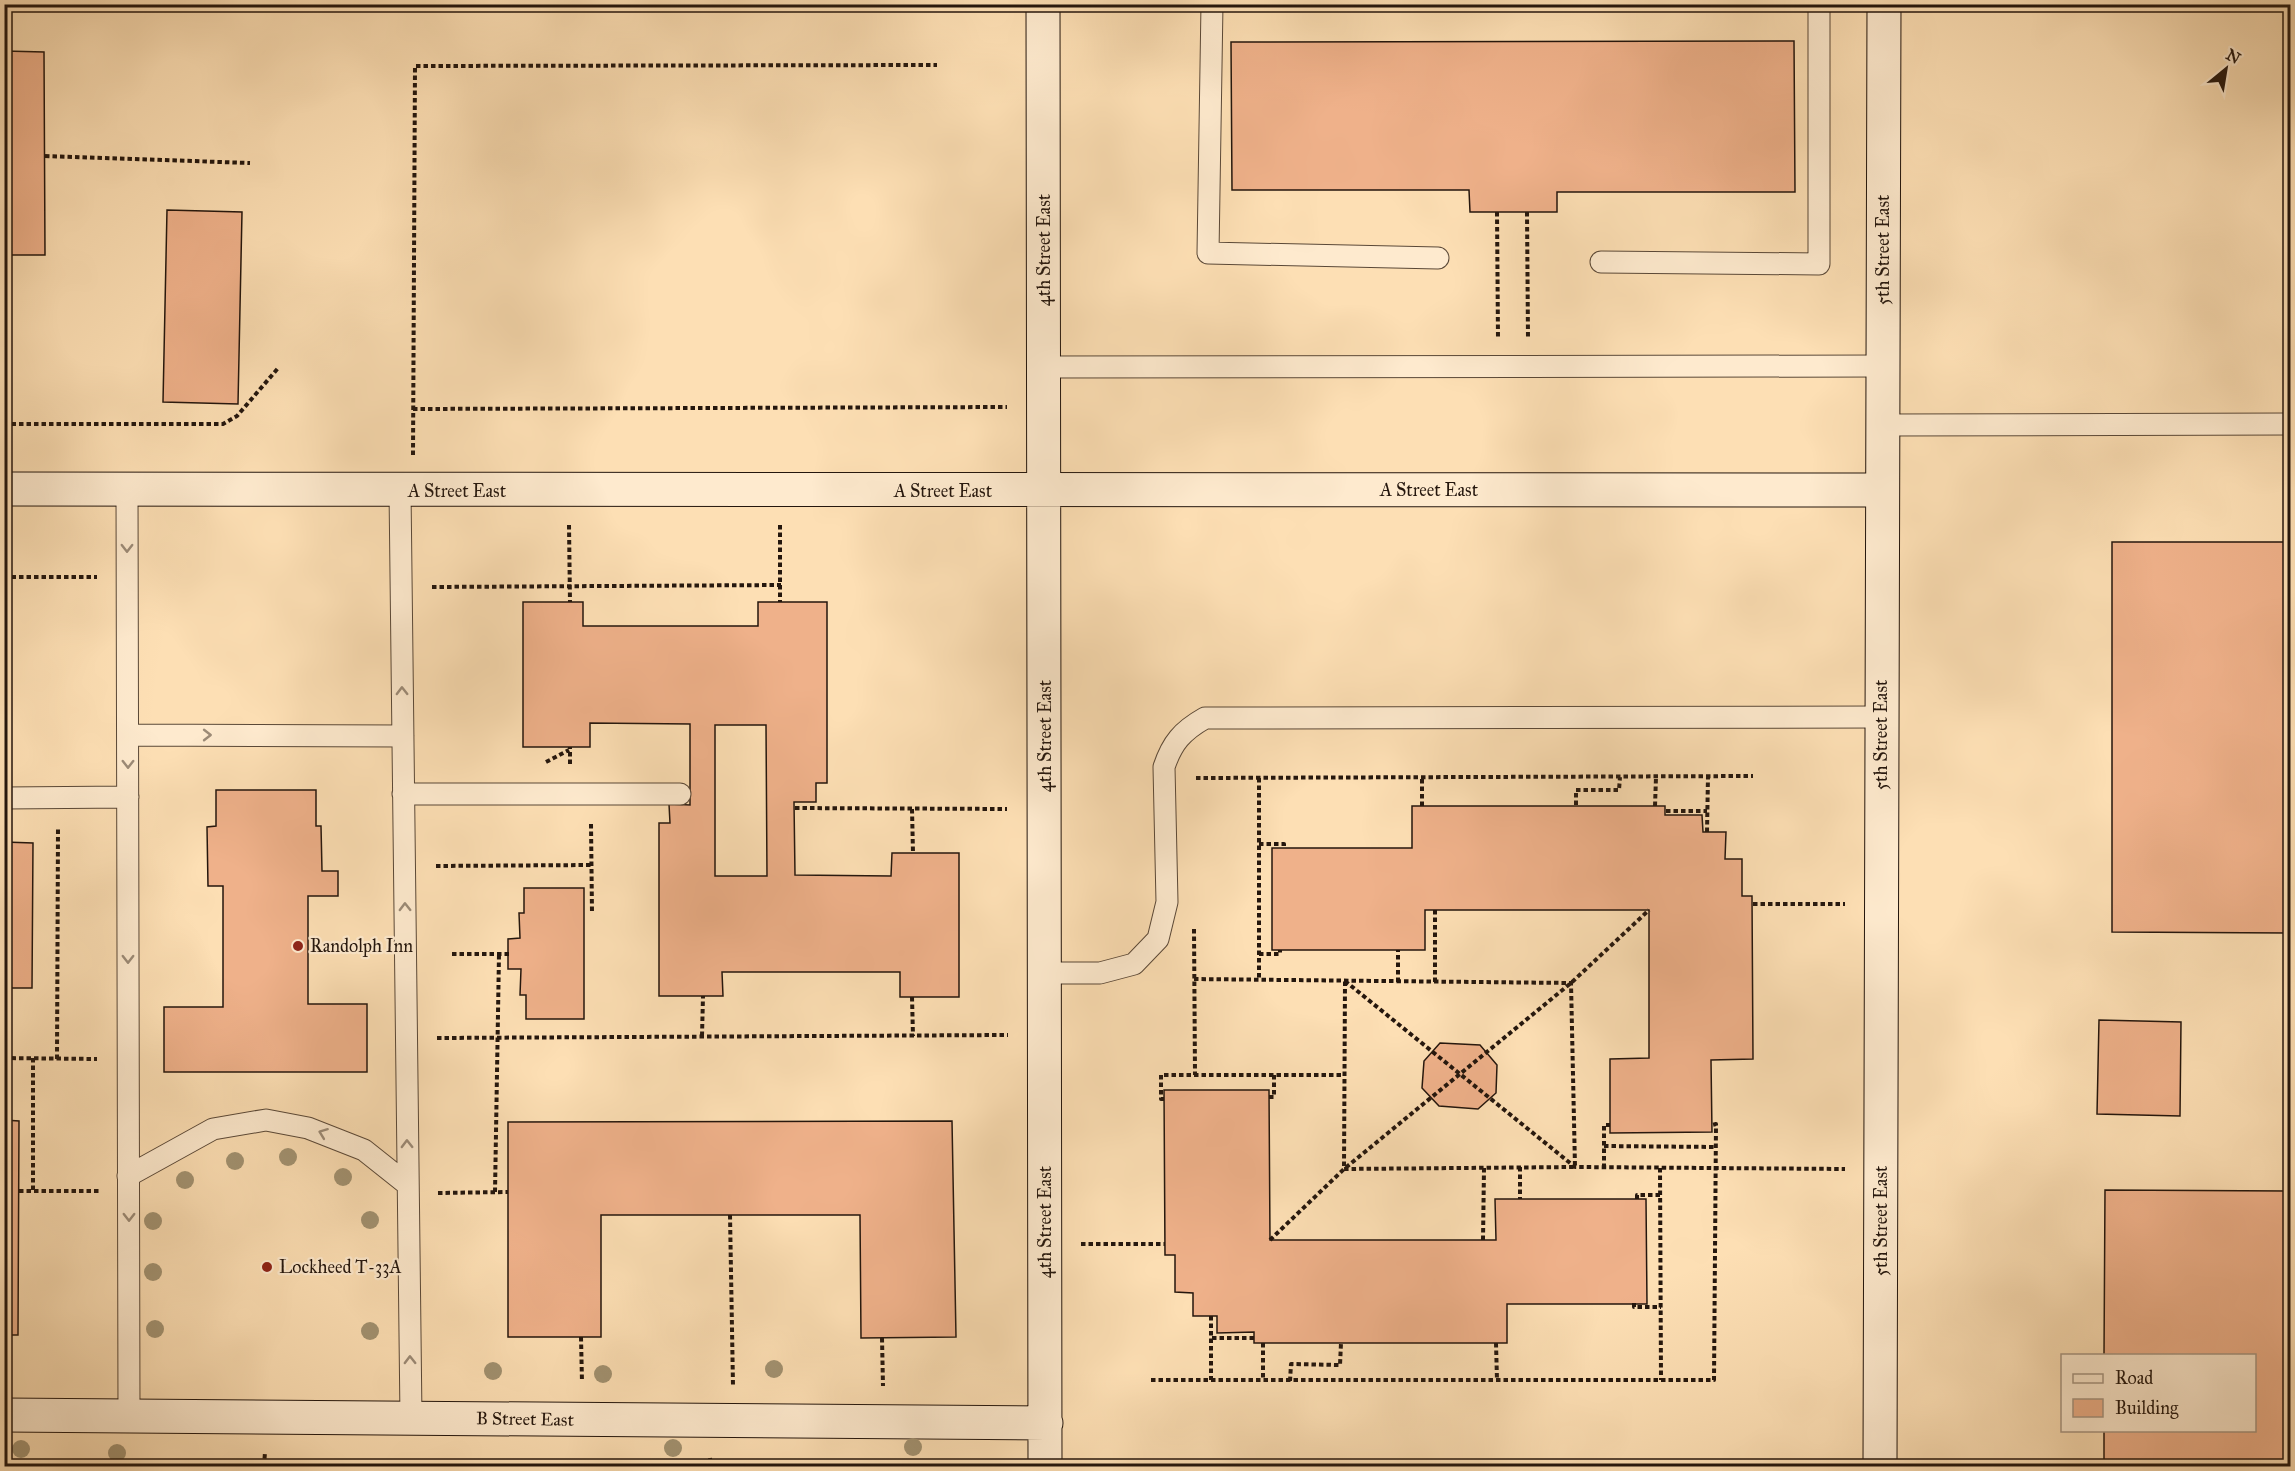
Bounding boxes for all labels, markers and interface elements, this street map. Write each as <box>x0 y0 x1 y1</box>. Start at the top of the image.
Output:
north arrow <box>2196 39 2256 99</box>
text: N <box>2223 45 2244 68</box>
street label: 4th Street East <box>1033 193 1055 306</box>
street label: 5th Street East <box>1872 194 1894 305</box>
street label: A Street East <box>1379 479 1479 501</box>
street label: A Street East <box>407 480 507 502</box>
street label: A Street East <box>893 480 993 502</box>
one-way arrow <box>121 543 133 552</box>
street label: 4th Street East <box>1034 679 1056 792</box>
street label: 5th Street East <box>1870 679 1892 790</box>
one-way arrow <box>396 686 408 695</box>
one-way arrow <box>203 729 212 742</box>
one-way arrow <box>122 759 134 768</box>
one-way arrow <box>399 902 411 911</box>
place label: Randolph Inn <box>310 935 413 957</box>
marker: Randolph Inn <box>291 939 305 953</box>
one-way arrow <box>122 954 134 963</box>
one-way arrow <box>318 1128 329 1141</box>
one-way arrow <box>401 1139 414 1148</box>
street label: 4th Street East <box>1034 1165 1056 1278</box>
street label: 5th Street East <box>1870 1165 1892 1276</box>
one-way arrow <box>123 1212 135 1221</box>
place label: Lockheed T-33A <box>279 1256 402 1278</box>
marker: Lockheed T-33A <box>260 1260 274 1274</box>
legend <box>2061 1354 2256 1432</box>
one-way arrow <box>404 1355 416 1364</box>
text: Road <box>2115 1367 2153 1389</box>
text: Building <box>2115 1397 2179 1420</box>
street label: B Street East <box>476 1407 575 1431</box>

